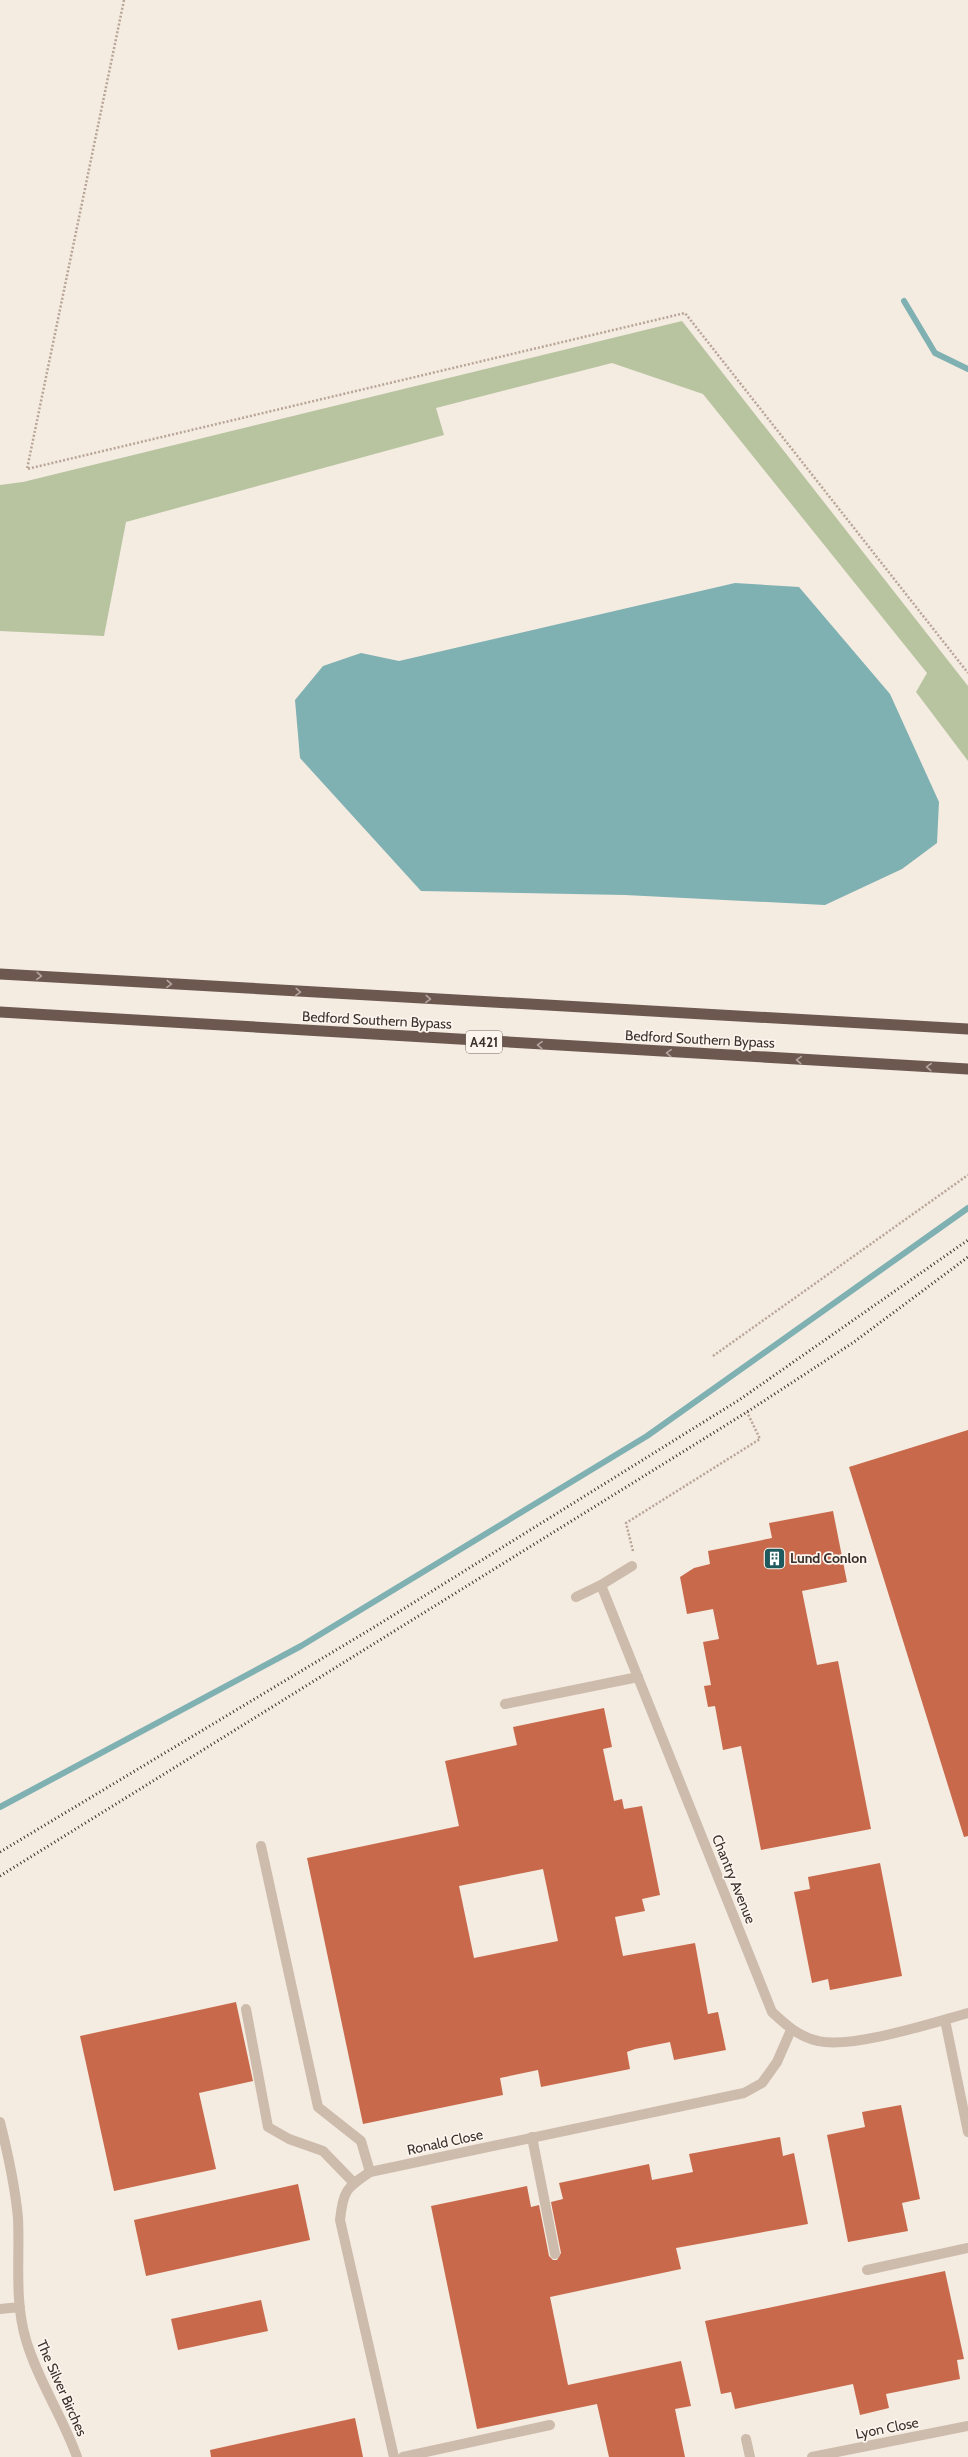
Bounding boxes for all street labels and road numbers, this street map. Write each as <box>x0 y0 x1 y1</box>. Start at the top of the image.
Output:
street label: Bedford Southern Bypass <box>302 1007 453 1033</box>
street label: Bedford Southern Bypass <box>625 1026 776 1052</box>
road number: A421 <box>466 1031 502 1053</box>
street label: Chantry Avenue <box>708 1832 760 1926</box>
street label: Ronald Close <box>405 2125 485 2159</box>
street label: The Silver Birches <box>33 2337 91 2439</box>
street label: Lyon Close <box>854 2413 920 2443</box>

